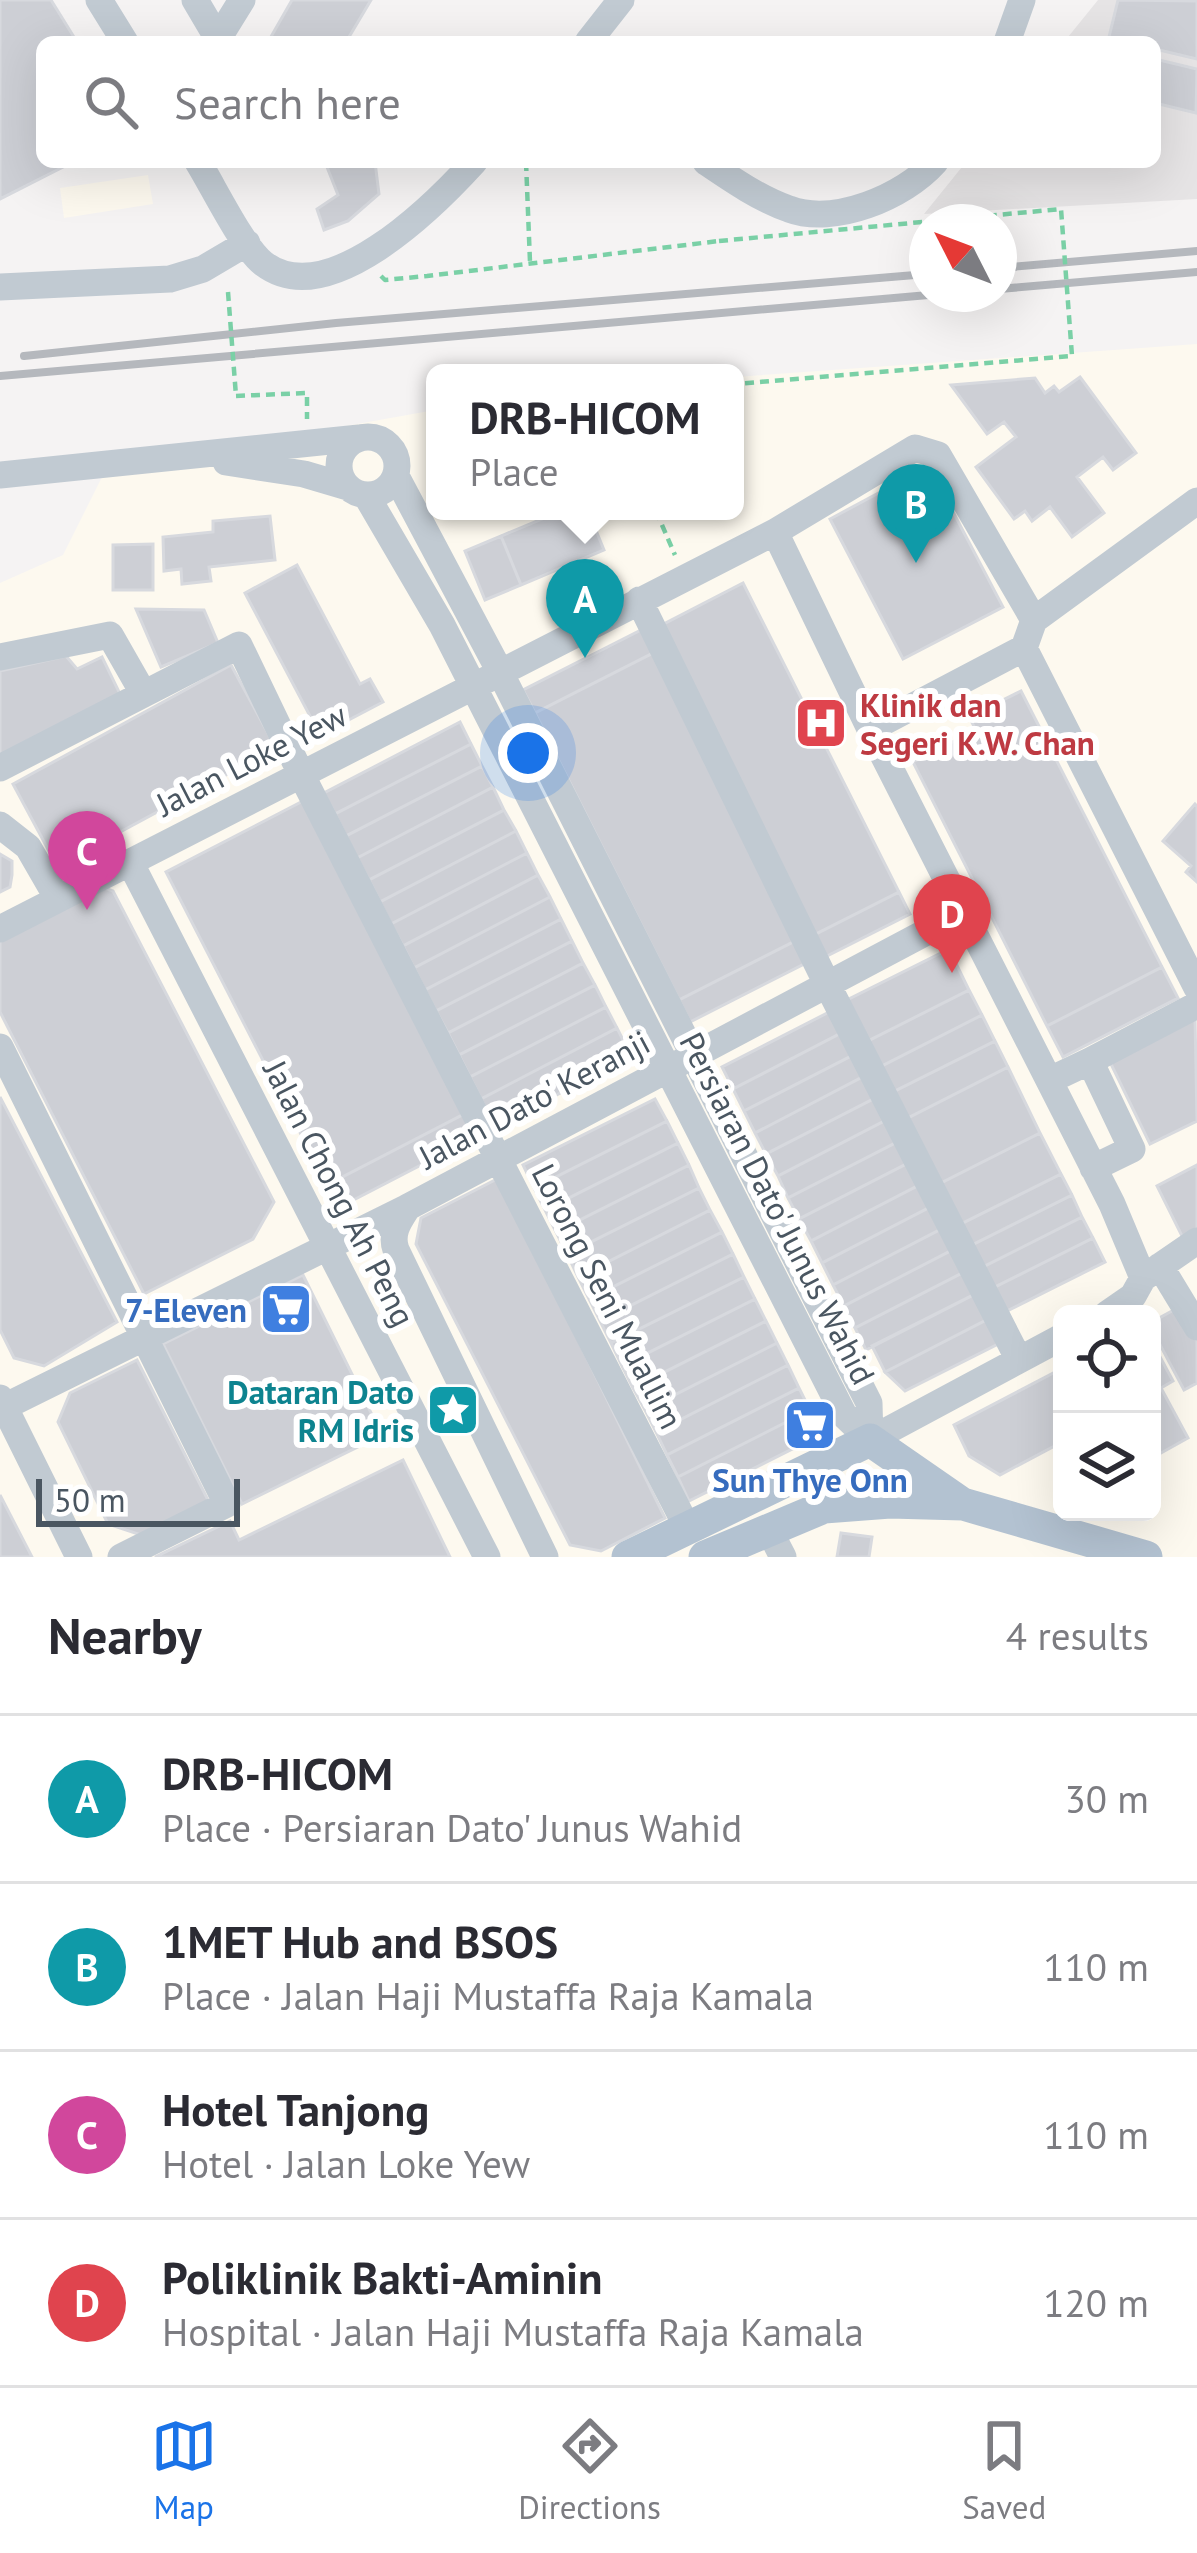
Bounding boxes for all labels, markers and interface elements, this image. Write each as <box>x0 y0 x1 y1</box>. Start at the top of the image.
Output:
search box <box>36 36 1161 168</box>
icon: search <box>78 69 144 135</box>
text: Search here <box>174 73 401 131</box>
north arrow <box>909 204 1017 312</box>
popup <box>426 364 744 520</box>
text: DRB-HICOM <box>470 388 700 446</box>
text: Place <box>470 446 559 497</box>
pin: B <box>877 464 955 563</box>
pin: A <box>546 559 624 658</box>
place label: Klinik dan Segeri K.W. Chan <box>860 683 1095 764</box>
street label: Jalan Loke Yew <box>147 693 353 826</box>
hospital icon: Klinik dan Segeri K.W. Chan <box>793 695 849 751</box>
your location <box>498 723 558 783</box>
pin: C <box>48 811 126 910</box>
pin: D <box>913 874 991 973</box>
street label: Jalan Dato' Keranji <box>409 1020 657 1179</box>
street label: Persiaran Dato' Junus Wahid <box>671 1025 885 1391</box>
street label: Jalan Chong Ah Peng <box>253 1051 426 1333</box>
street label: Lorong Seni Muallim <box>523 1156 693 1436</box>
supermarket icon: 7-Eleven <box>258 1281 314 1337</box>
place label: 7-Eleven <box>125 1288 247 1331</box>
map controls <box>1053 1305 1161 1521</box>
button: locate <box>1053 1305 1161 1413</box>
place label: Dataran Dato RM Idris <box>227 1370 414 1451</box>
place icon: Dataran Dato RM Idris <box>425 1382 481 1438</box>
supermarket icon: Sun Thye Onn <box>782 1397 838 1453</box>
button: layers <box>1053 1413 1161 1521</box>
place label: Sun Thye Onn <box>712 1458 908 1501</box>
scale bar <box>36 1473 240 1526</box>
text: 50 m <box>54 1478 126 1521</box>
text: Nearby <box>48 1602 202 1668</box>
text: 4 results <box>1006 1610 1149 1661</box>
text: DRB-HICOM <box>162 1744 393 1802</box>
text: A <box>75 1773 99 1824</box>
text: 30 m <box>1064 1773 1149 1824</box>
text: Place · Persiaran Dato' Junus Wahid <box>162 1802 742 1853</box>
text: 1MET Hub and BSOS <box>162 1912 558 1970</box>
text: B <box>75 1941 99 1992</box>
text: 110 m <box>1043 1941 1149 1992</box>
text: Place · Jalan Haji Mustaffa Raja Kamala <box>162 1970 814 2021</box>
text: Hotel Tanjong <box>162 2080 429 2138</box>
text: C <box>76 2109 98 2160</box>
text: 110 m <box>1043 2109 1149 2160</box>
text: Hotel · Jalan Loke Yew <box>162 2138 530 2189</box>
text: Poliklinik Bakti-Aminin <box>162 2248 603 2306</box>
text: D <box>74 2277 100 2328</box>
text: 120 m <box>1043 2277 1149 2328</box>
text: Hospital · Jalan Haji Mustaffa Raja Kamala <box>162 2306 864 2357</box>
tab: Map <box>151 2413 217 2528</box>
tab: Directions <box>518 2413 661 2528</box>
tab: Saved <box>962 2413 1046 2528</box>

